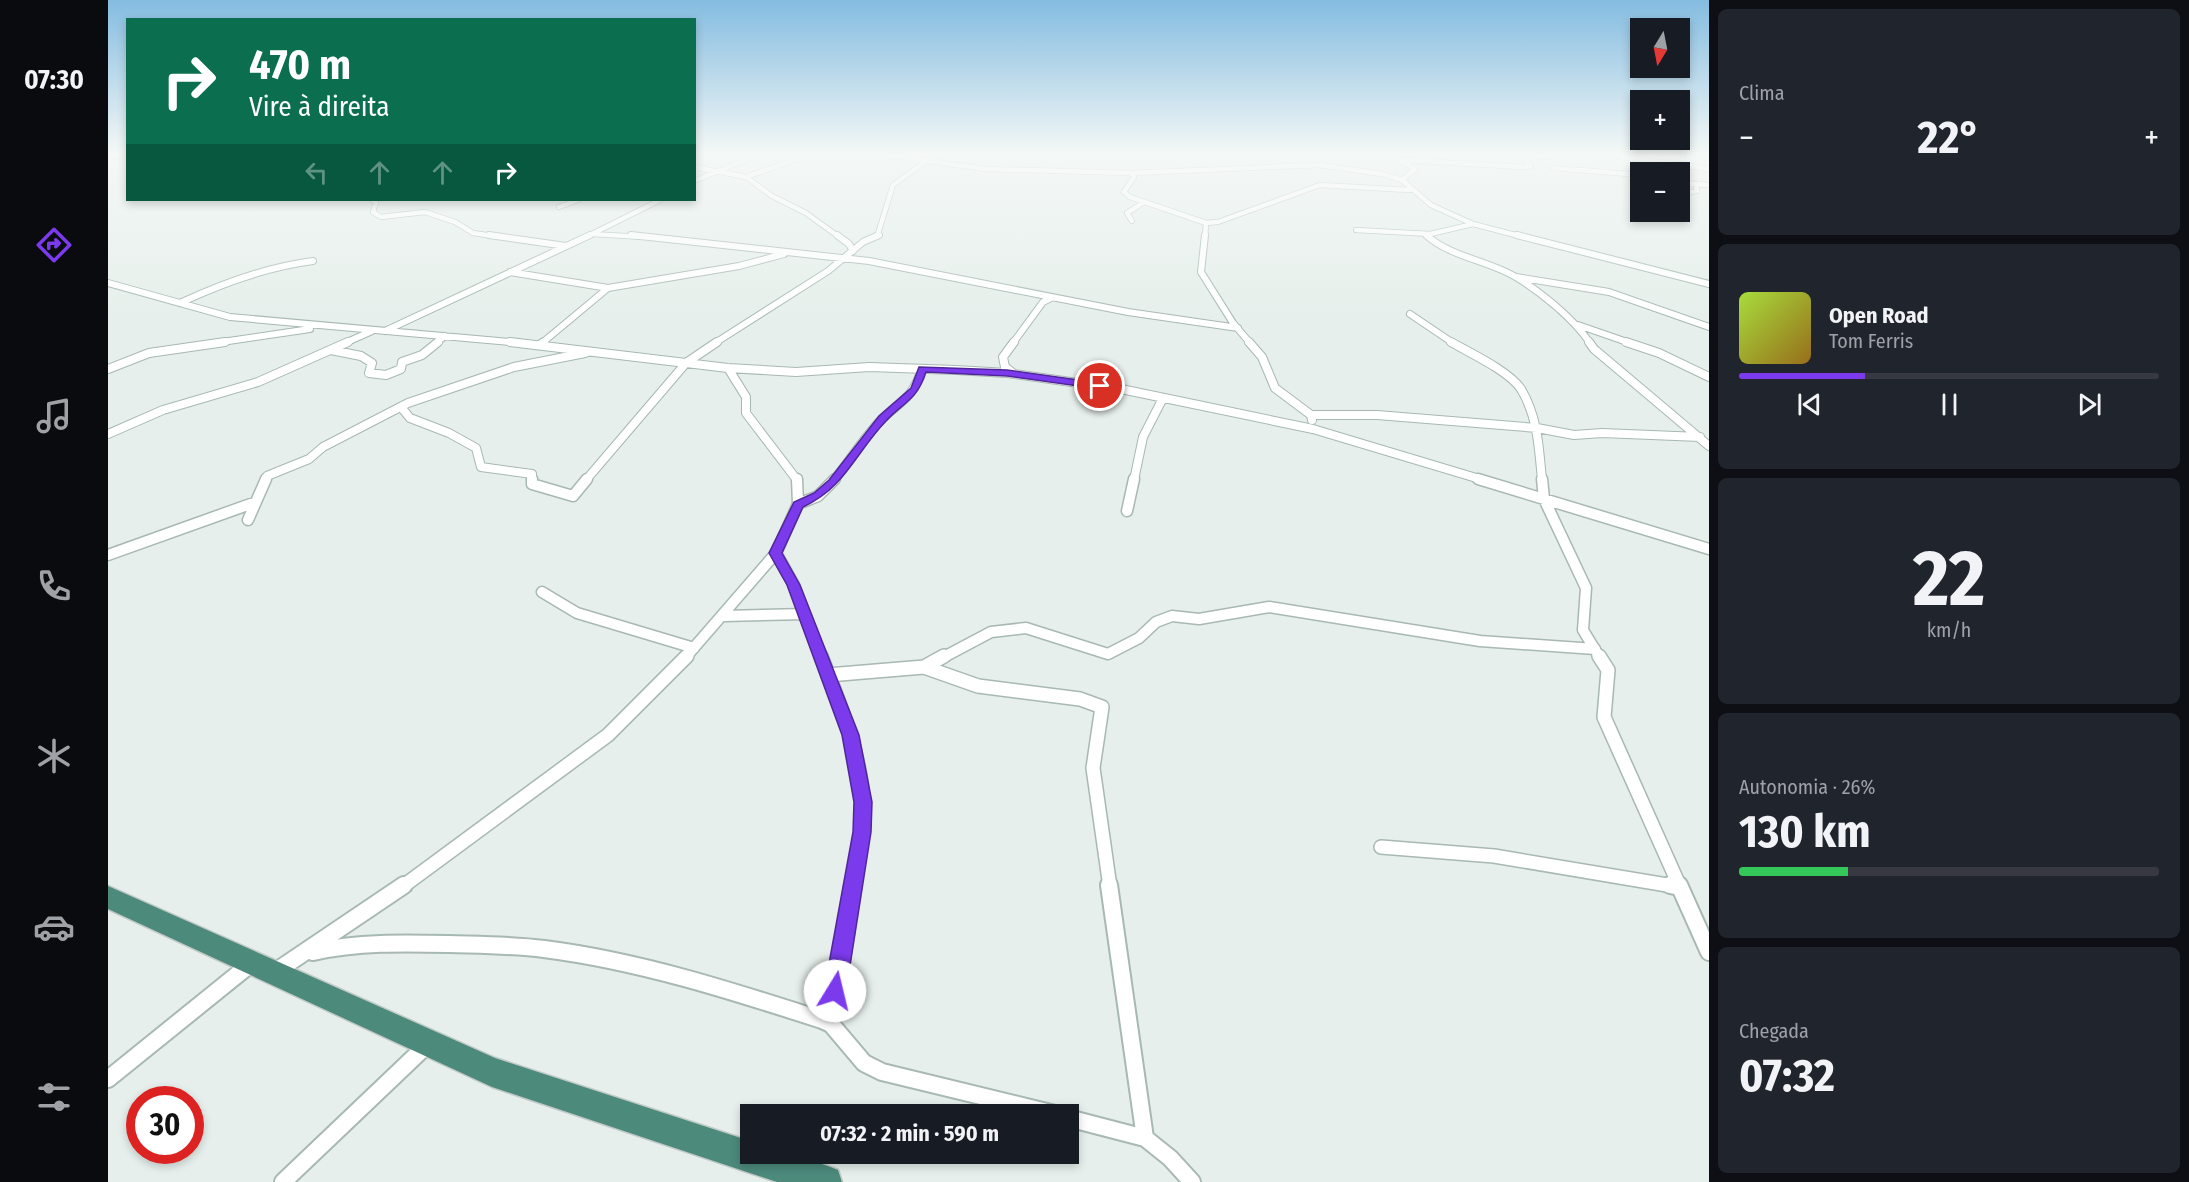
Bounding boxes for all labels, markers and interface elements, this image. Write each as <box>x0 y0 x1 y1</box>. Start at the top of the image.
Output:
north arrow <box>1630 18 1690 78</box>
map controls <box>1630 18 1690 222</box>
text: 470 m <box>249 40 351 90</box>
icon: right <box>150 42 228 120</box>
text: 07:30 <box>24 64 84 96</box>
text: Clima <box>1739 81 1784 105</box>
button: + <box>1630 90 1690 150</box>
text: Vire à direita <box>249 91 389 123</box>
text: 22° <box>1918 111 1980 165</box>
text: − <box>1739 118 1754 158</box>
text: + <box>2144 118 2159 158</box>
icon: left <box>300 156 333 189</box>
icon: ahead <box>363 156 396 189</box>
icon: ahead <box>426 156 459 189</box>
icon: right <box>489 156 522 189</box>
button: − <box>1630 162 1690 222</box>
icon: directions <box>33 224 75 266</box>
text: Open Road <box>1829 302 1929 329</box>
text: Tom Ferris <box>1829 329 1913 353</box>
pin <box>1074 360 1125 411</box>
icon: arrive <box>1083 369 1116 402</box>
icon: previous <box>1793 388 1826 421</box>
icon: pause <box>1933 388 1966 421</box>
icon: next <box>2073 388 2106 421</box>
icon: music <box>33 395 75 437</box>
text: 22 <box>1913 532 1985 626</box>
icon: phone <box>33 565 75 607</box>
text: km/h <box>1927 618 1971 642</box>
icon: climate <box>33 735 75 777</box>
text: Autonomia · 26% <box>1739 775 1875 799</box>
text: 130 km <box>1739 805 1871 859</box>
icon: car <box>33 906 75 948</box>
position arrow <box>803 959 867 1023</box>
text: Chegada <box>1739 1019 1809 1043</box>
text: 07:32 <box>1739 1049 1835 1103</box>
icon: filters <box>33 1076 75 1118</box>
speed limit sign: 30 <box>126 1086 204 1164</box>
text: 07:32 · 2 min · 590 m <box>820 1120 999 1147</box>

